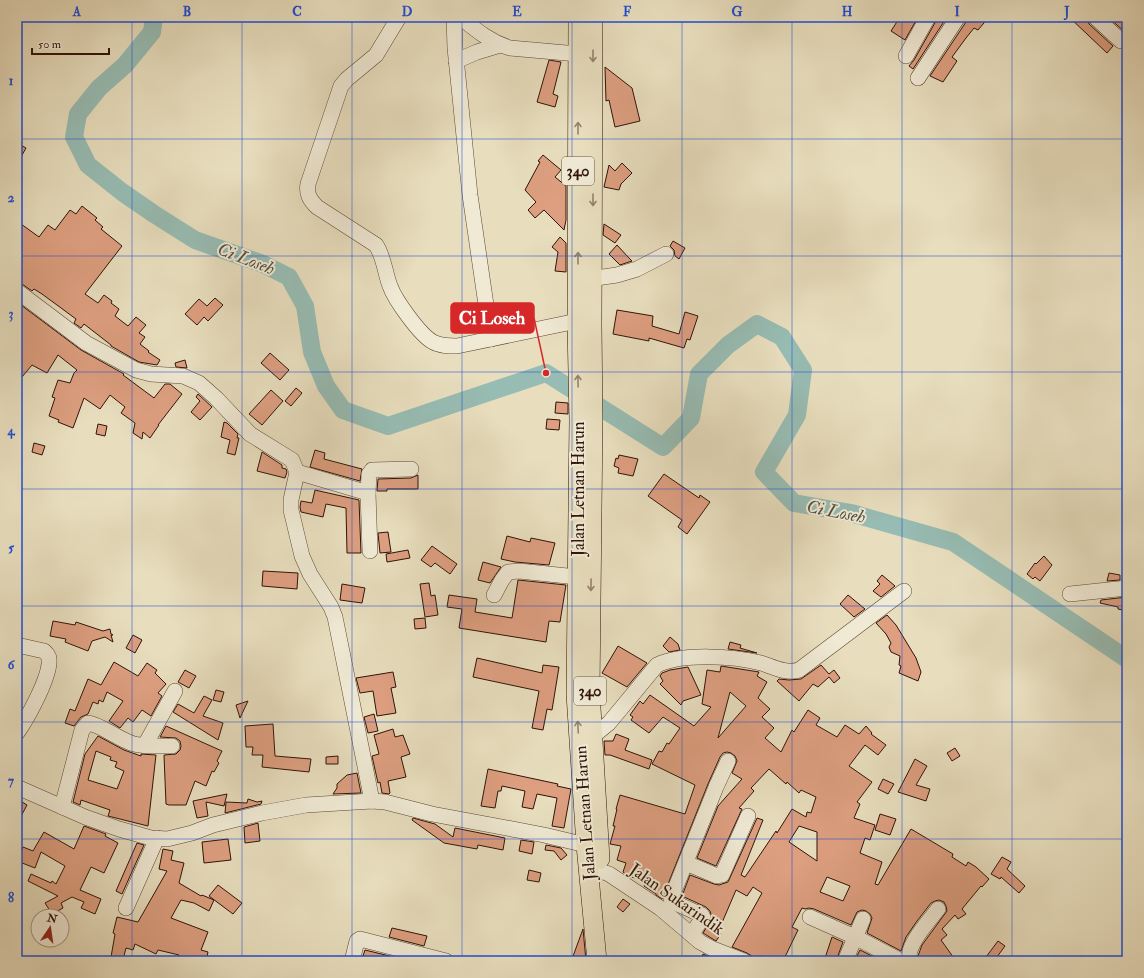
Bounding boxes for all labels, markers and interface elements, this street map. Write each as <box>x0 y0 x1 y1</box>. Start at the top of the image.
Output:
text: A <box>72 4 82 20</box>
text: B <box>183 4 191 20</box>
text: C <box>292 4 302 20</box>
text: D <box>402 4 413 20</box>
text: E <box>512 4 522 20</box>
text: F <box>623 4 632 20</box>
text: G <box>732 4 743 20</box>
text: H <box>842 4 853 20</box>
text: I <box>954 4 960 20</box>
text: J <box>1063 4 1070 21</box>
scale bar <box>32 30 109 56</box>
text: 50 m <box>38 37 62 52</box>
one-way arrow <box>589 49 597 62</box>
text: 1 <box>9 73 14 89</box>
one-way arrow <box>574 122 582 135</box>
road number: 340 <box>562 157 594 185</box>
text: 2 <box>8 190 15 206</box>
one-way arrow <box>589 193 597 206</box>
water label: Ci Loseh <box>214 238 278 280</box>
one-way arrow <box>574 252 581 265</box>
callout: Ci Loseh <box>451 303 534 333</box>
text: 3 <box>9 306 14 322</box>
text: Ci Loseh <box>459 307 526 330</box>
one-way arrow <box>574 375 582 388</box>
street label: Jalan Letnan Harun <box>568 421 590 558</box>
text: 4 <box>6 423 15 439</box>
water label: Ci Loseh <box>805 495 867 529</box>
text: 5 <box>8 540 14 556</box>
one-way arrow <box>587 578 595 591</box>
text: 6 <box>8 657 16 673</box>
road number: 340 <box>574 677 606 705</box>
one-way arrow <box>575 721 582 734</box>
street label: Jalan Letnan Harun <box>570 745 601 882</box>
text: 7 <box>8 773 15 789</box>
street label: Jalan Sukarindik <box>624 858 728 940</box>
text: 8 <box>8 890 14 906</box>
north arrow <box>30 908 70 948</box>
text: N <box>45 911 60 926</box>

